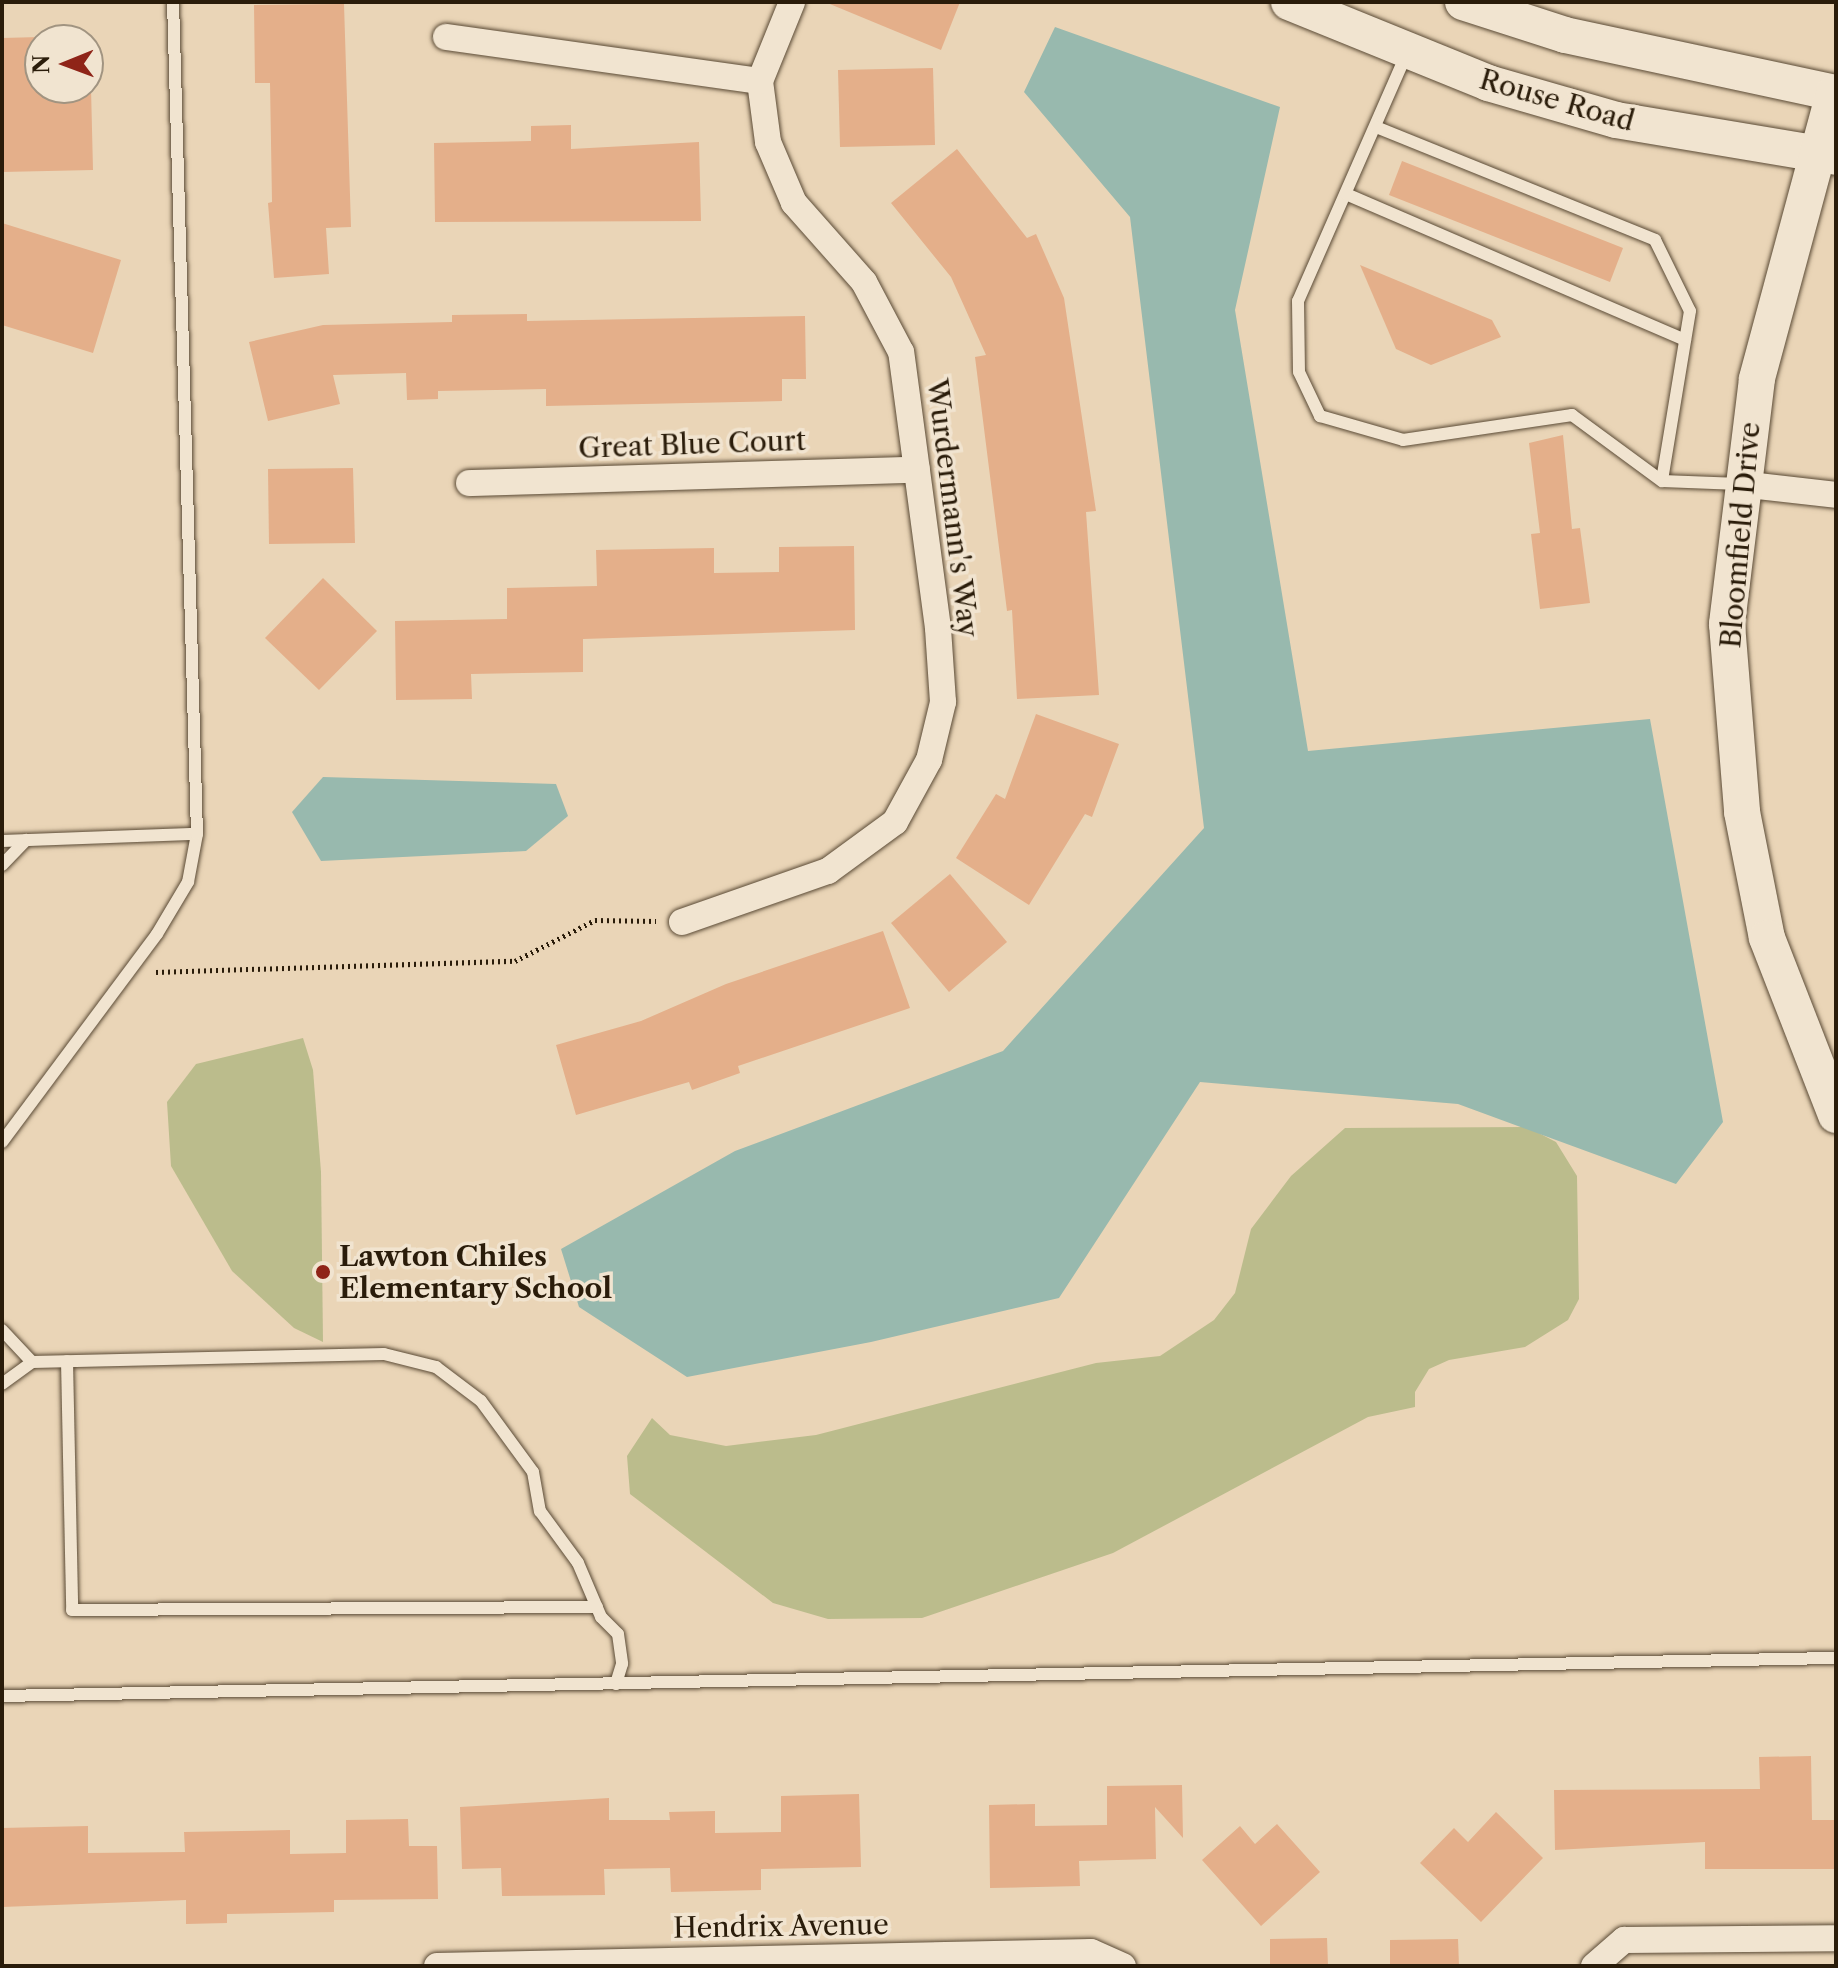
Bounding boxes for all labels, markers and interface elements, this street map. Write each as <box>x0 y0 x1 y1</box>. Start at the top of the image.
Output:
north arrow <box>24 24 104 104</box>
text: N <box>28 55 55 74</box>
street label: Rouse Road <box>1476 62 1638 138</box>
street label: Wurdermann's Way <box>920 376 986 640</box>
street label: Bloomfield Drive <box>1713 420 1767 650</box>
street label: Great Blue Court <box>578 423 806 465</box>
place label: Lawton Chiles Elementary School <box>339 1239 613 1305</box>
marker: Lawton Chiles Elementary School <box>314 1263 332 1281</box>
street label: Hendrix Avenue <box>672 1907 890 1945</box>

